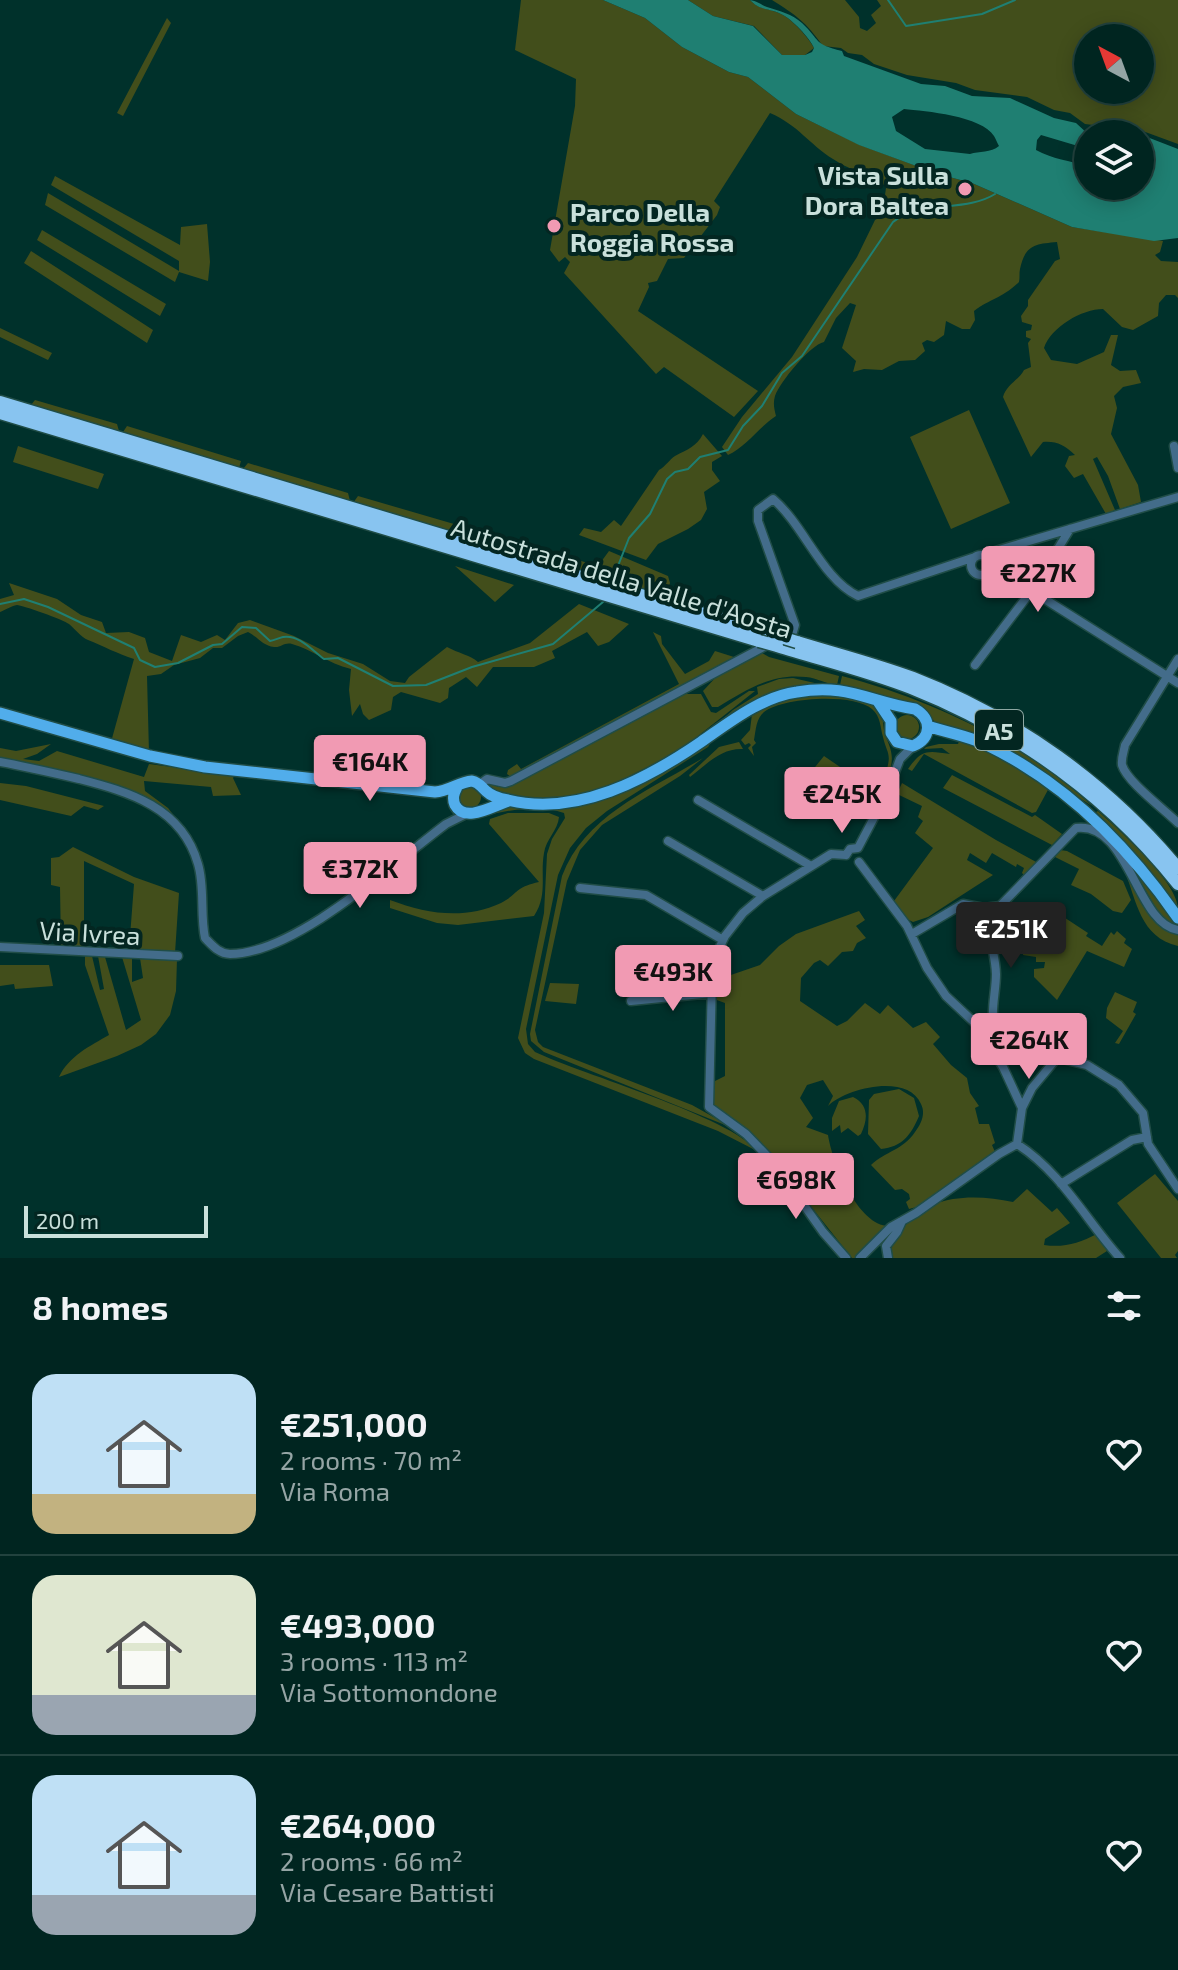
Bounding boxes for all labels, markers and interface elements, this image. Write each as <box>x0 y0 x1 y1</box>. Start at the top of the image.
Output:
north arrow <box>1074 24 1154 104</box>
map controls <box>1074 24 1154 200</box>
button: layers <box>1074 120 1154 200</box>
place label: Vista Sulla Dora Baltea <box>805 159 949 220</box>
marker: Vista Sulla Dora Baltea <box>956 180 974 198</box>
place label: Parco Della Roggia Rossa <box>570 196 734 257</box>
marker: Parco Della Roggia Rossa <box>545 217 563 235</box>
street label: Autostrada della Valle d'Aosta <box>448 510 796 644</box>
pin: €227K <box>982 546 1094 614</box>
text: €227K <box>999 556 1077 587</box>
road number: A5 <box>975 710 1023 750</box>
pin: €164K <box>314 735 426 803</box>
text: €164K <box>332 745 408 776</box>
pin: €245K <box>786 767 898 835</box>
text: €245K <box>802 777 882 808</box>
pin: €372K <box>304 842 416 910</box>
text: €372K <box>322 852 398 883</box>
pin: €251K <box>955 902 1067 970</box>
text: €251K <box>974 912 1048 943</box>
street label: Via Ivrea <box>39 914 141 950</box>
pin: €493K <box>617 945 729 1013</box>
text: €493K <box>633 955 713 986</box>
pin: €264K <box>973 1013 1085 1081</box>
text: €264K <box>989 1023 1069 1054</box>
pin: €698K <box>740 1153 852 1221</box>
text: €698K <box>756 1163 836 1194</box>
scale bar <box>24 1202 208 1238</box>
text: 200 m <box>36 1207 99 1233</box>
icon: filters <box>1102 1284 1146 1328</box>
text: 8 homes <box>32 1286 168 1327</box>
text: €251,000 <box>280 1403 428 1444</box>
icon: home <box>96 1406 192 1502</box>
icon: heart <box>1102 1432 1146 1476</box>
text: 2 rooms · 70 m² <box>280 1444 462 1475</box>
text: Via Roma <box>280 1475 390 1506</box>
text: €493,000 <box>280 1604 435 1645</box>
icon: home <box>96 1607 192 1703</box>
icon: heart <box>1102 1633 1146 1677</box>
text: 3 rooms · 113 m² <box>280 1645 468 1676</box>
text: Via Sottomondone <box>280 1676 498 1707</box>
text: €264,000 <box>280 1804 436 1845</box>
icon: home <box>96 1807 192 1903</box>
icon: heart <box>1102 1833 1146 1877</box>
text: 2 rooms · 66 m² <box>280 1845 463 1876</box>
text: Via Cesare Battisti <box>280 1876 495 1907</box>

